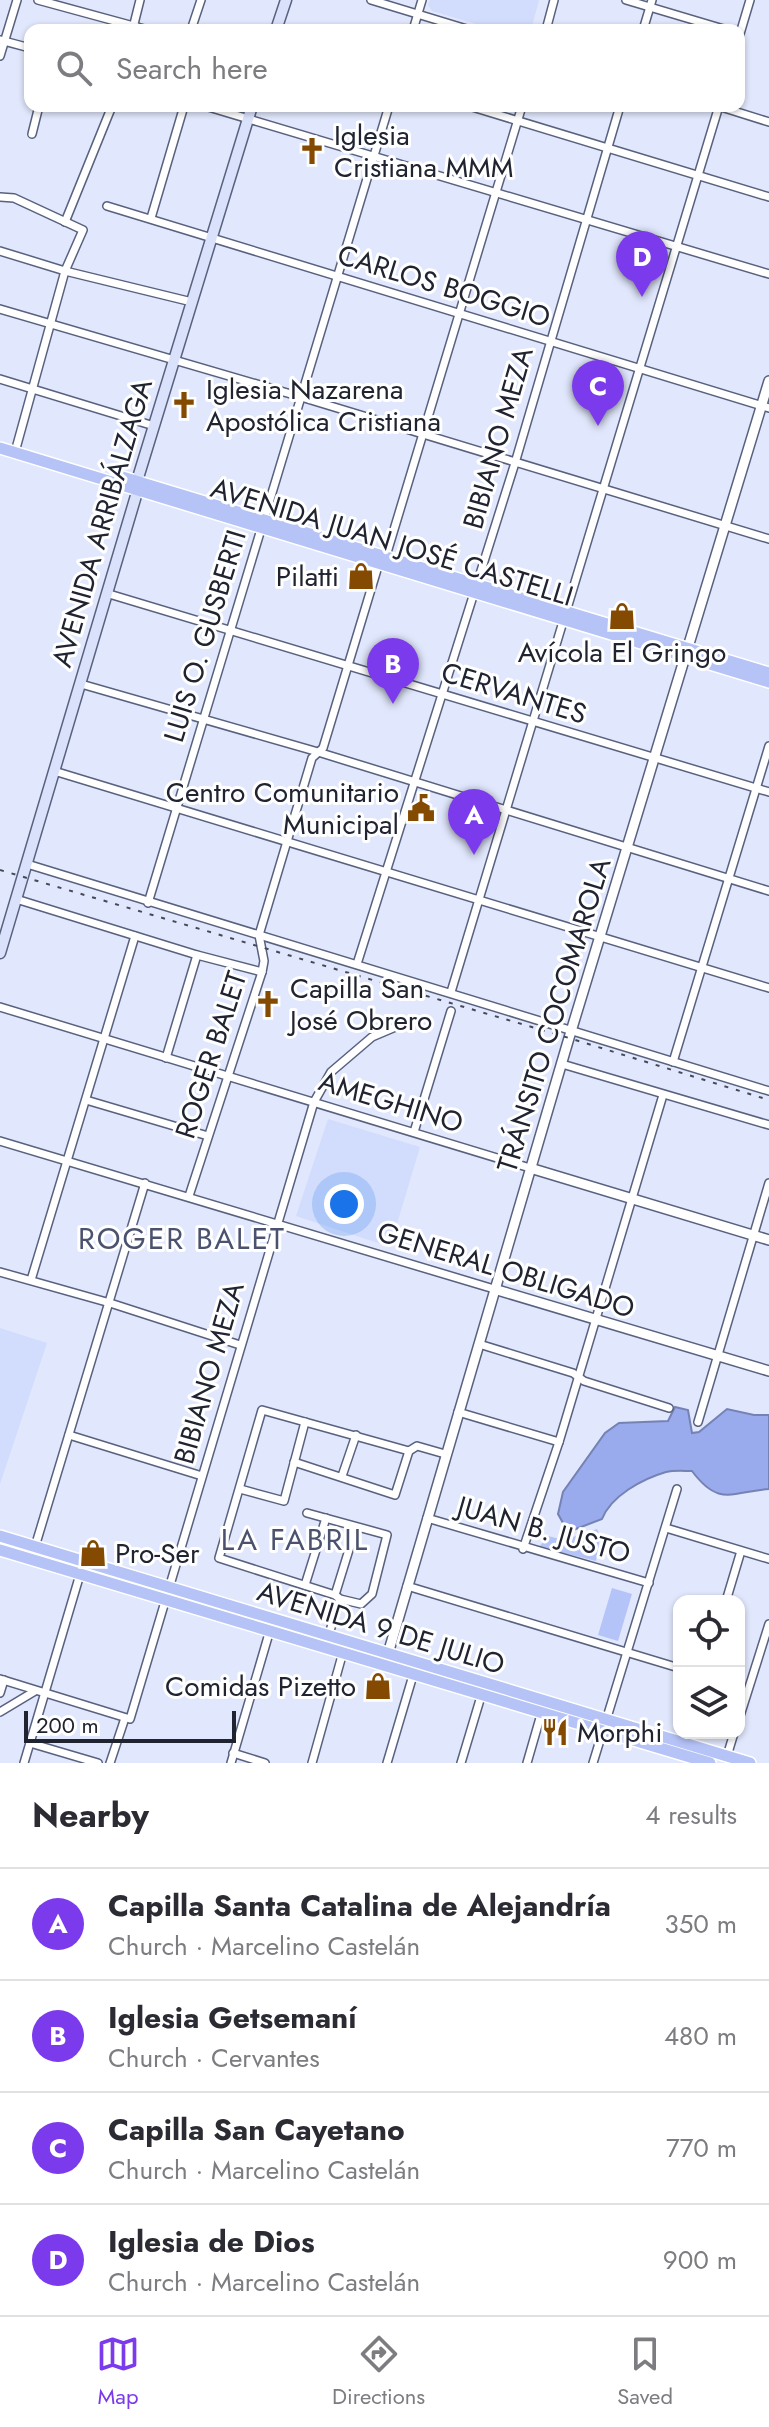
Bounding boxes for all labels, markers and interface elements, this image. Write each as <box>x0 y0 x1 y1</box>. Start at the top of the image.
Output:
search box <box>24 24 745 112</box>
icon: search <box>52 46 96 90</box>
text: Search here <box>116 47 268 90</box>
place label: Iglesia Cristiana MMM <box>334 115 513 188</box>
church icon: Iglesia Cristiana MMM <box>297 136 327 166</box>
pin: D <box>616 231 668 297</box>
street label: CARLOS BOGGIO <box>332 234 556 338</box>
street label: BIBIANO MEZA <box>452 342 544 534</box>
pin: C <box>572 360 624 426</box>
place label: Iglesia Nazarena Apostólica Cristiana <box>206 369 441 442</box>
street label: AVENIDA ARRIBÁLZAGA <box>41 373 163 672</box>
church icon: Iglesia Nazarena Apostólica Cristiana <box>169 390 199 420</box>
street label: AVENIDA JUAN JOSÉ CASTELLI <box>206 467 578 617</box>
street label: LUIS O. GUSBERTI <box>153 525 257 747</box>
place label: Pilatti <box>276 556 339 597</box>
shop icon: Pilatti <box>346 561 376 591</box>
shop icon: Avícola El Gringo <box>607 601 637 631</box>
place label: Avícola El Gringo <box>518 632 726 673</box>
pin: B <box>367 638 419 704</box>
street label: CERVANTES <box>436 651 592 735</box>
place label: Centro Comunitario Municipal <box>166 772 399 845</box>
pin: A <box>448 789 500 855</box>
public building icon: Centro Comunitario Municipal <box>406 793 436 823</box>
street label: TRÁNSITO COCOMAROLA <box>487 852 622 1177</box>
street label: ROGER BALET <box>165 966 257 1144</box>
place label: Capilla San José Obrero <box>286 968 432 1041</box>
church icon: Capilla San José Obrero <box>253 989 283 1019</box>
street label: AMEGHINO <box>314 1061 468 1143</box>
your location <box>324 1184 364 1224</box>
street label: GENERAL OBLIGADO <box>372 1211 640 1329</box>
district label: ROGER BALET <box>78 1217 286 1260</box>
street label: BIBIANO MEZA <box>163 1277 255 1469</box>
street label: JUAN B. JUSTO <box>449 1485 635 1574</box>
district label: LA FABRIL <box>221 1518 369 1561</box>
place label: Pro-Ser <box>115 1533 200 1574</box>
shop icon: Pro-Ser <box>78 1538 108 1568</box>
street label: AVENIDA 9 DE JULIO <box>252 1571 510 1685</box>
map controls <box>673 1595 745 1739</box>
button: locate <box>673 1595 745 1667</box>
place label: Comidas Pizetto <box>165 1666 356 1707</box>
button: layers <box>673 1667 745 1739</box>
shop icon: Comidas Pizetto <box>363 1671 393 1701</box>
scale bar <box>24 1707 236 1743</box>
text: 200 m <box>36 1709 99 1741</box>
place label: Morphi <box>577 1712 663 1753</box>
restaurant icon: Morphi <box>540 1717 570 1747</box>
text: Nearby <box>32 1791 149 1840</box>
text: 4 results <box>645 1796 737 1834</box>
text: Capilla Santa Catalina de Alejandría <box>108 1884 611 1927</box>
text: A <box>48 1905 68 1943</box>
text: 350 m <box>664 1905 737 1943</box>
text: Church · Marcelino Castelán <box>108 1927 420 1965</box>
text: Iglesia Getsemaní <box>108 1996 357 2039</box>
text: B <box>49 2017 67 2055</box>
text: 480 m <box>664 2017 737 2055</box>
text: Church · Cervantes <box>108 2039 320 2077</box>
text: Capilla San Cayetano <box>108 2108 405 2151</box>
text: C <box>49 2129 67 2167</box>
text: 770 m <box>666 2129 737 2167</box>
text: Church · Marcelino Castelán <box>108 2151 420 2189</box>
text: Iglesia de Dios <box>108 2220 315 2263</box>
text: D <box>48 2241 68 2279</box>
text: 900 m <box>663 2241 737 2279</box>
text: Church · Marcelino Castelán <box>108 2263 420 2301</box>
tab: Map <box>96 2332 140 2412</box>
tab: Directions <box>332 2332 425 2412</box>
tab: Saved <box>617 2332 673 2412</box>

